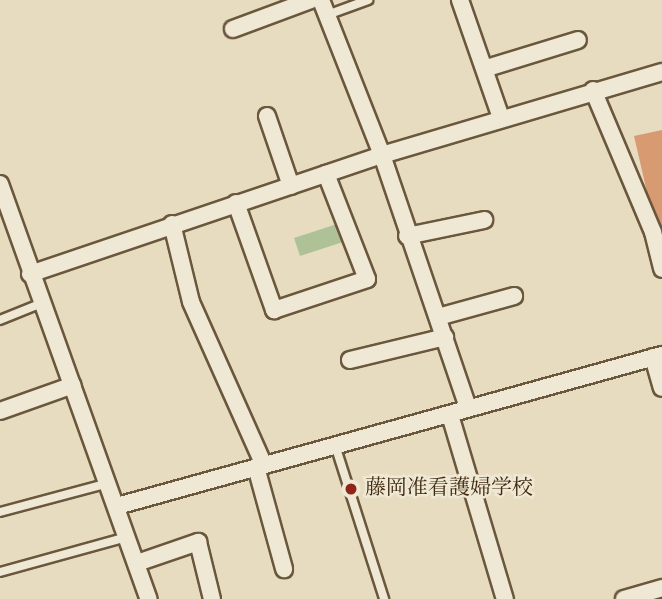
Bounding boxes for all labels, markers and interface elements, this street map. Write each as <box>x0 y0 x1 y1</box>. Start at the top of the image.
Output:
place label: 藤岡准看護婦学校 <box>365 476 533 502</box>
marker: 藤岡准看護婦学校 <box>343 481 359 497</box>

